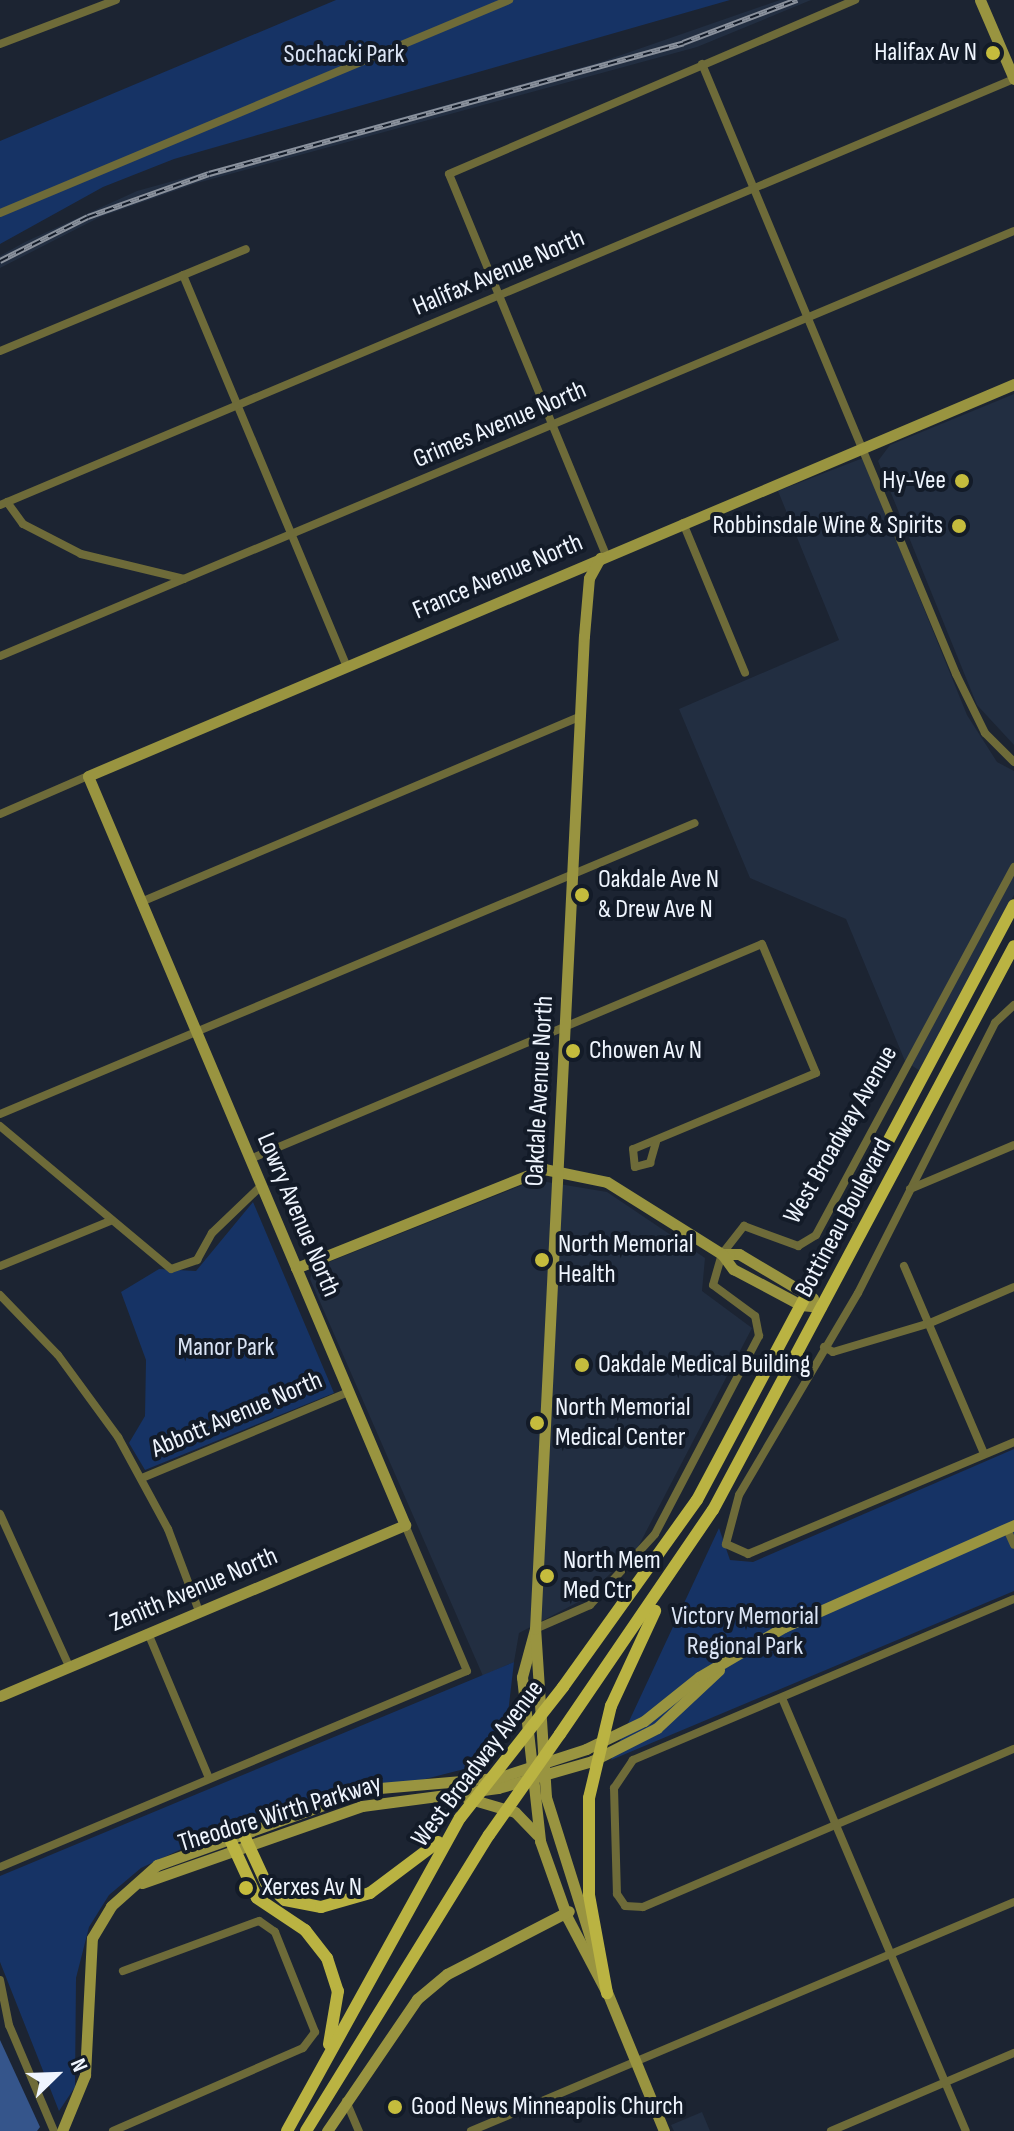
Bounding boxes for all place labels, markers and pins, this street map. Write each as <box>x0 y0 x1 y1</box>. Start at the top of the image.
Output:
place label: Halifax Av N <box>874 37 977 69</box>
marker: Halifax Av N <box>984 44 1002 62</box>
place label: Hy-Vee <box>882 465 946 497</box>
marker: Hy-Vee <box>953 472 971 490</box>
place label: Robbinsdale Wine & Spirits <box>713 510 943 542</box>
marker: Robbinsdale Wine & Spirits <box>950 517 968 535</box>
place label: Oakdale Ave N & Drew Ave N <box>598 864 719 926</box>
marker: Oakdale Ave N & Drew Ave N <box>573 886 591 904</box>
place label: Chowen Av N <box>589 1035 702 1067</box>
marker: Chowen Av N <box>564 1042 582 1060</box>
place label: North Memorial Health <box>558 1229 694 1290</box>
marker: North Memorial Health <box>533 1251 551 1269</box>
place label: Oakdale Medical Building <box>598 1349 810 1381</box>
marker: Oakdale Medical Building <box>573 1356 591 1374</box>
place label: North Memorial Medical Center <box>555 1392 691 1454</box>
marker: North Memorial Medical Center <box>526 1412 548 1434</box>
place label: North Mem Med Ctr <box>563 1545 661 1606</box>
marker: North Mem Med Ctr <box>538 1567 556 1585</box>
place label: Xerxes Av N <box>262 1872 362 1904</box>
marker: Xerxes Av N <box>237 1879 255 1897</box>
place label: Good News Minneapolis Church <box>411 2091 684 2123</box>
marker: Good News Minneapolis Church <box>386 2098 404 2116</box>

